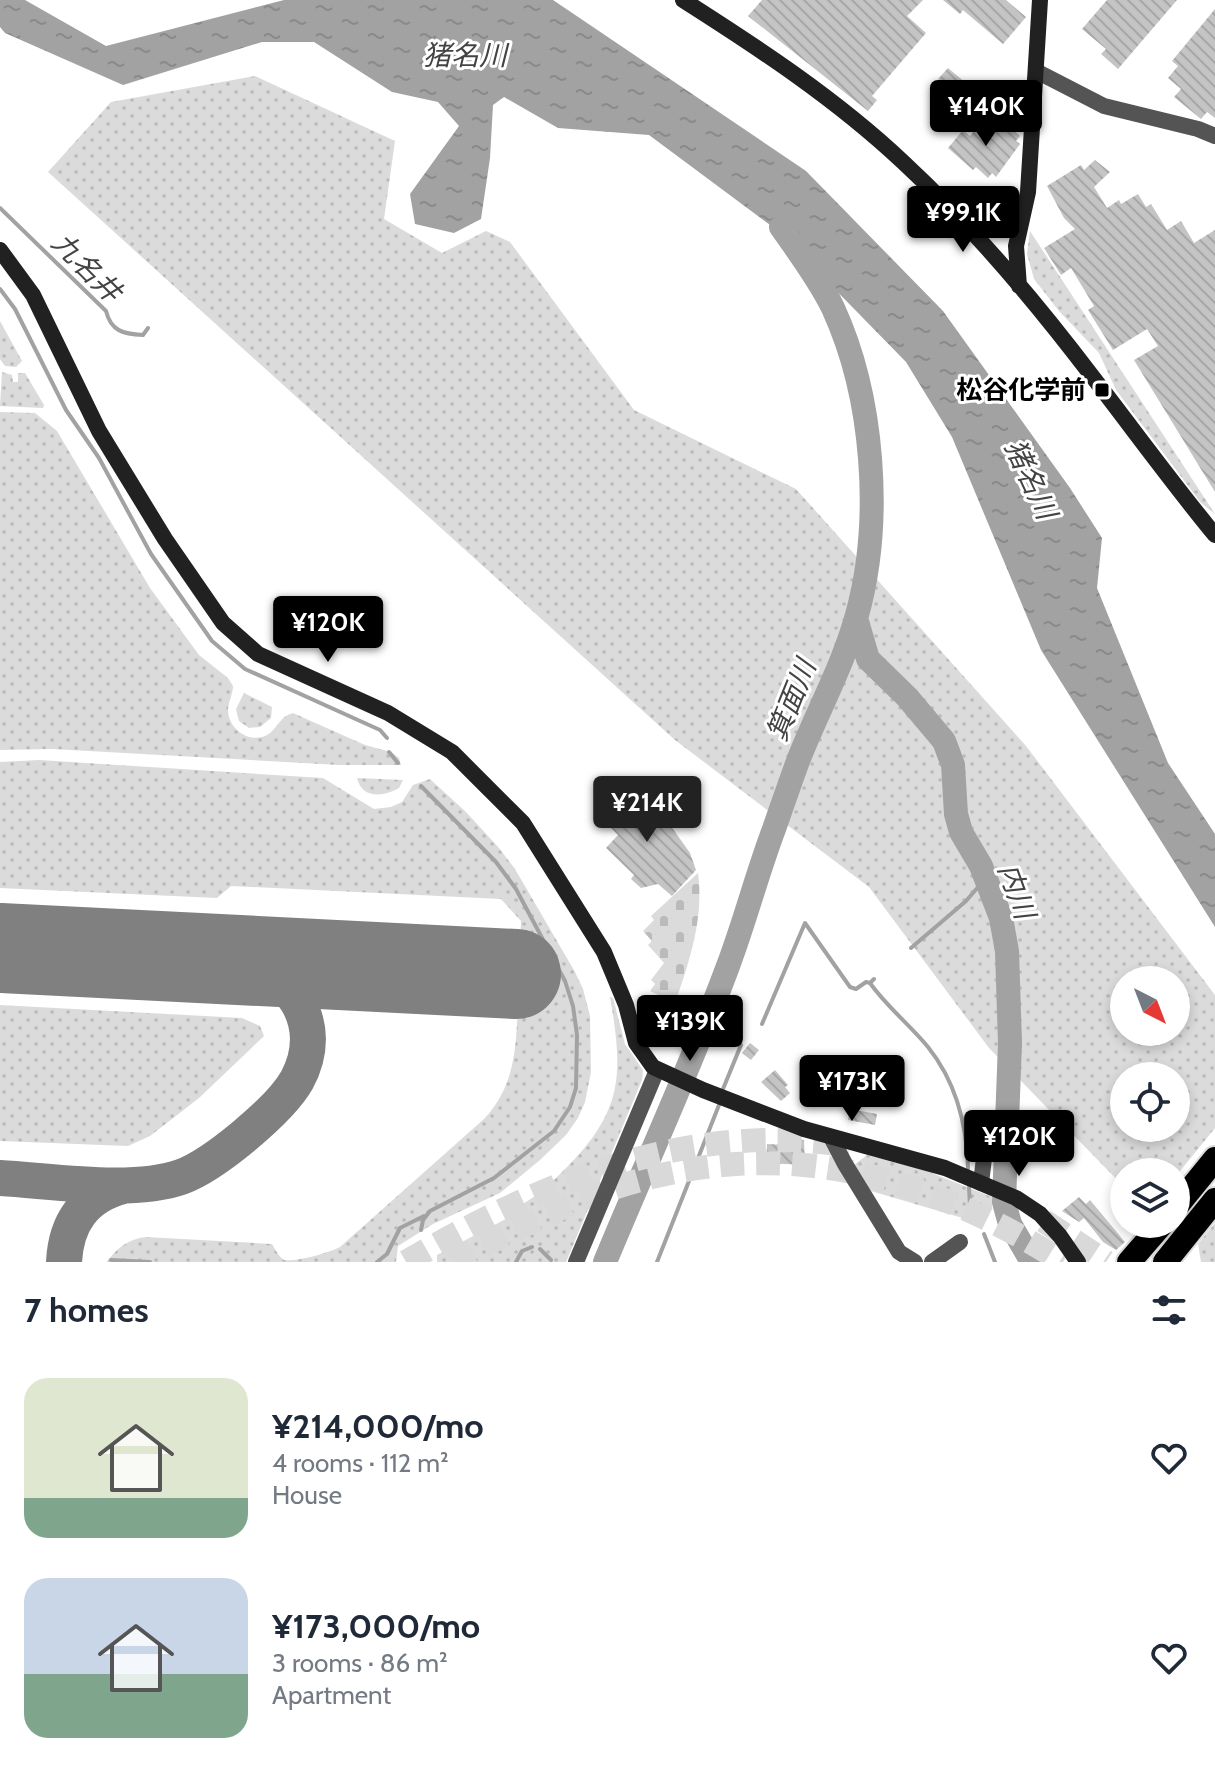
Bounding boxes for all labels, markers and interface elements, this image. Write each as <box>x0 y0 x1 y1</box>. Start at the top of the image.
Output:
water label: 猪名川 <box>423 38 510 72</box>
pin: ¥140K <box>930 80 1042 148</box>
text: ¥140K <box>948 90 1024 122</box>
pin: ¥99.1K <box>898 186 1028 254</box>
text: ¥99.1K <box>925 196 1001 228</box>
water label: 九名井 <box>45 225 131 311</box>
place label: 松谷化学前 <box>956 374 1086 406</box>
marker: 松谷化学前 <box>1093 381 1111 399</box>
water label: 猪名川 <box>998 434 1065 527</box>
pin: ¥120K <box>272 596 384 664</box>
text: ¥120K <box>291 606 365 638</box>
water label: 箕面川 <box>760 652 824 745</box>
pin: ¥214K <box>591 776 703 844</box>
text: ¥214K <box>611 786 683 818</box>
water label: 内川 <box>991 859 1044 926</box>
north arrow <box>1110 966 1190 1046</box>
map controls <box>1110 966 1190 1238</box>
pin: ¥139K <box>634 995 746 1063</box>
text: ¥139K <box>655 1005 725 1037</box>
pin: ¥173K <box>796 1055 908 1123</box>
button: locate <box>1110 1062 1190 1142</box>
text: ¥173K <box>818 1065 886 1097</box>
pin: ¥120K <box>963 1110 1075 1178</box>
text: ¥120K <box>982 1120 1056 1152</box>
button: layers <box>1110 1158 1190 1238</box>
icon: filters <box>1147 1288 1191 1332</box>
text: 7 homes <box>24 1289 149 1331</box>
text: ¥214,000/mo <box>272 1405 484 1447</box>
icon: home <box>88 1410 184 1506</box>
icon: heart <box>1147 1436 1191 1480</box>
text: 4 rooms · 112 m² <box>272 1447 449 1479</box>
text: House <box>272 1479 342 1511</box>
text: ¥173,000/mo <box>272 1605 480 1647</box>
icon: home <box>88 1610 184 1706</box>
icon: heart <box>1147 1636 1191 1680</box>
text: 3 rooms · 86 m² <box>272 1647 448 1679</box>
text: Apartment <box>272 1679 391 1711</box>

